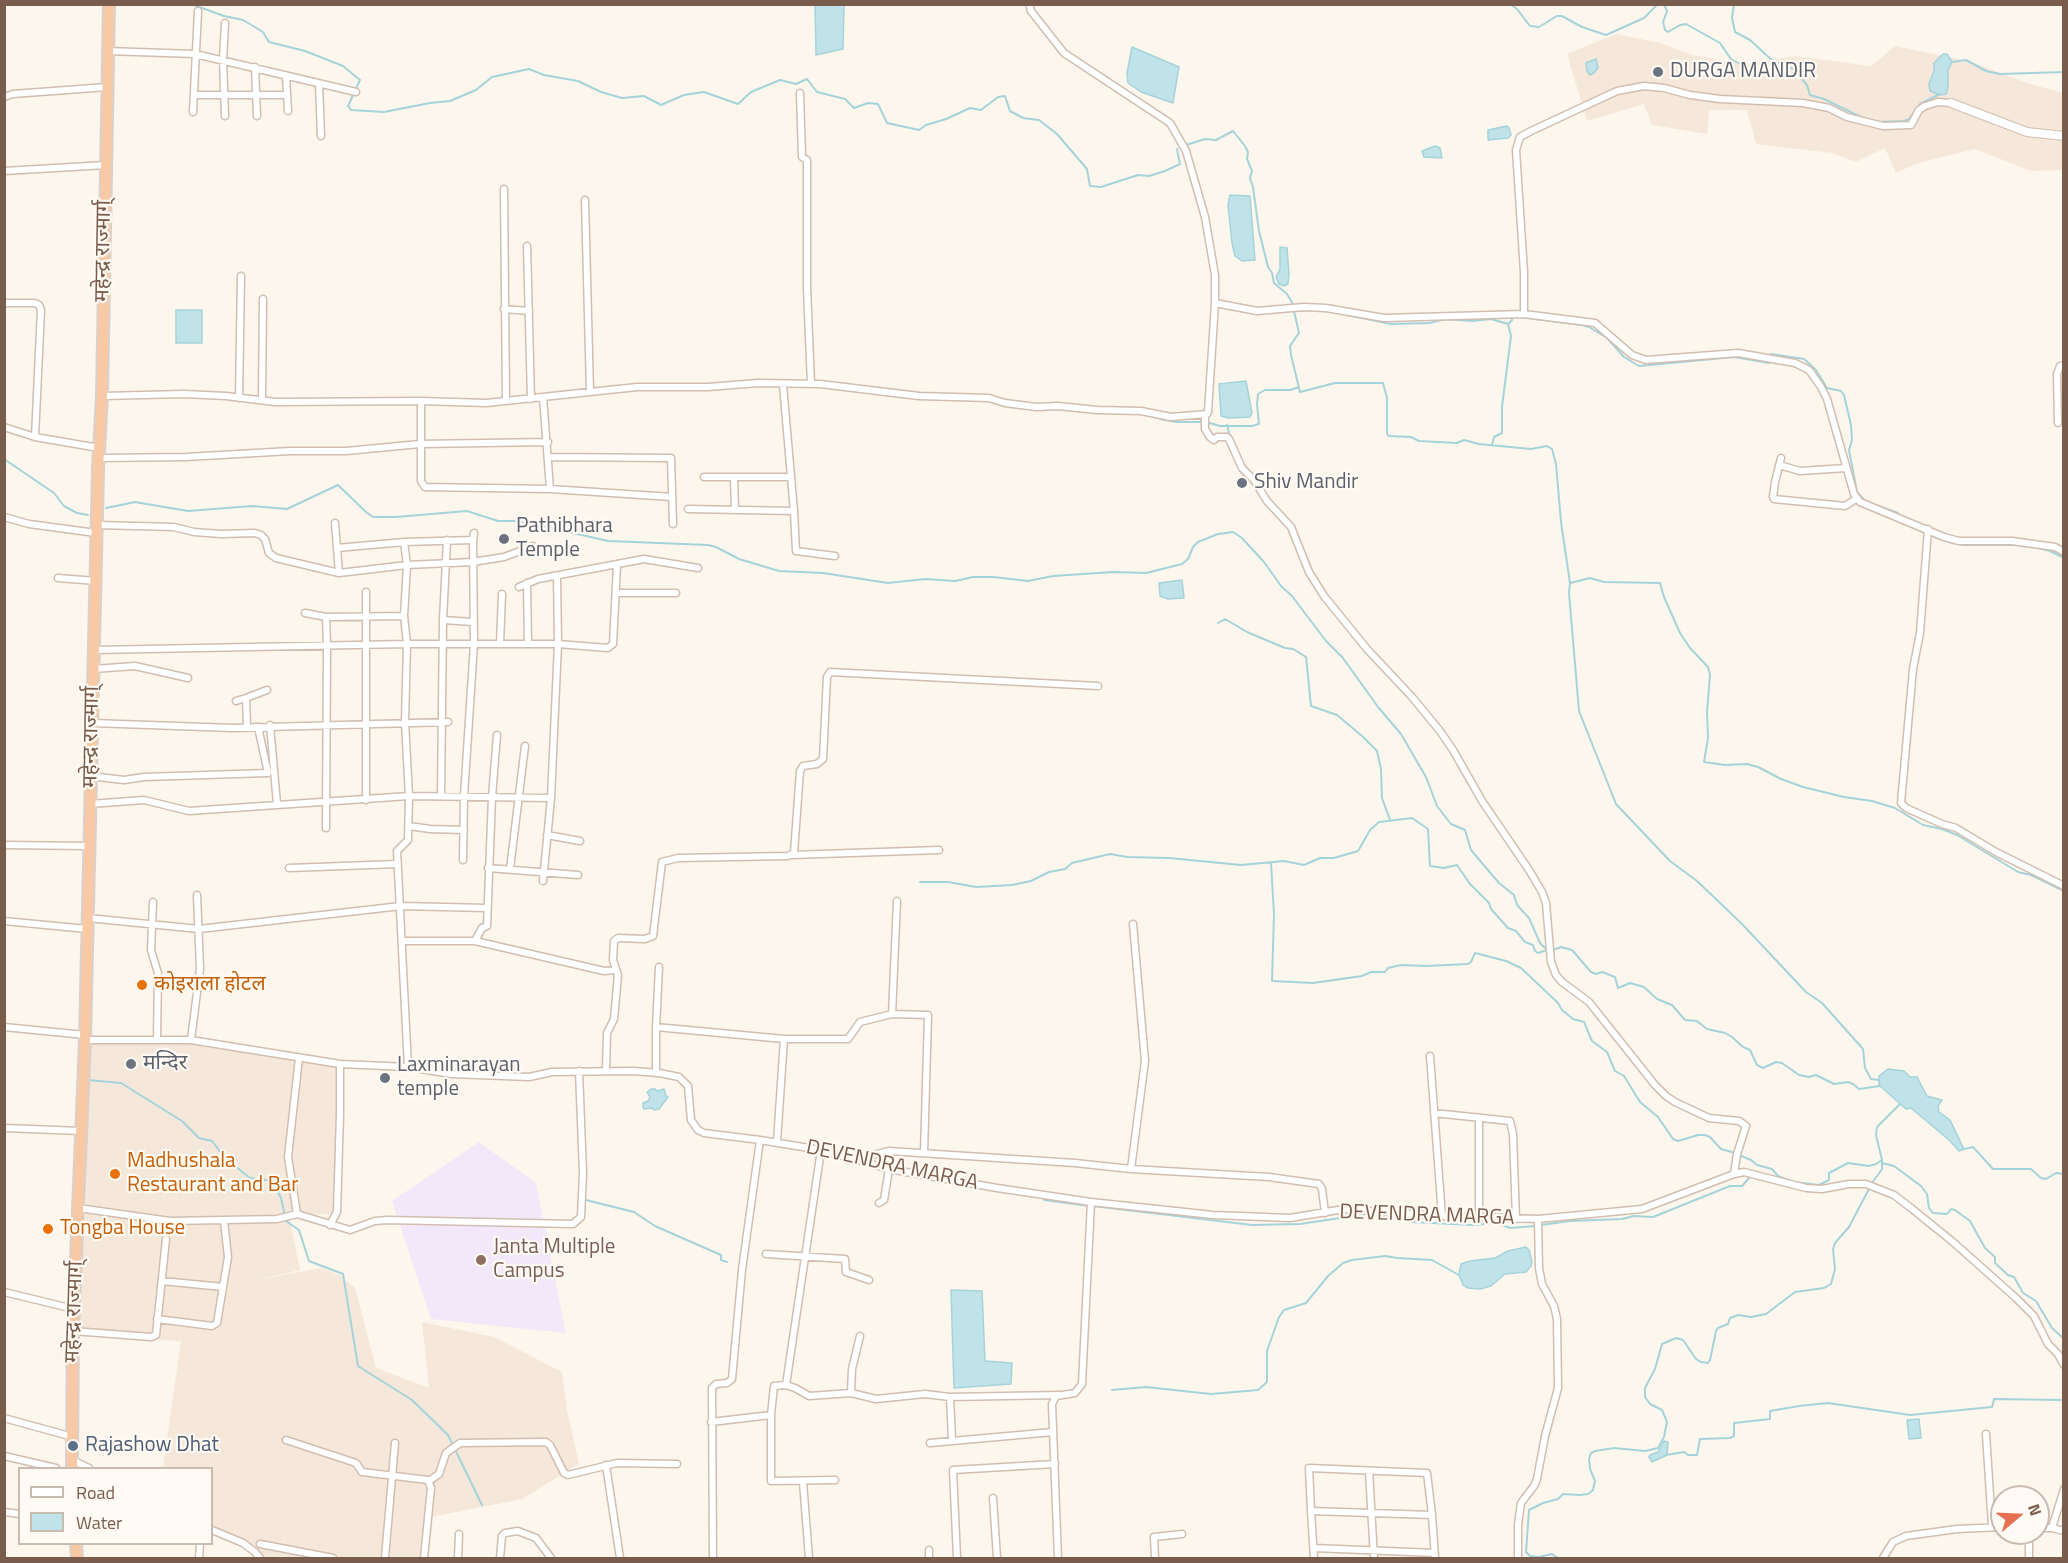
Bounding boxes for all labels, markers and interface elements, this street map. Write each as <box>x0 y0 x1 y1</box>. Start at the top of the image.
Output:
place label: DURGA MANDIR <box>1670 59 1816 85</box>
marker: DURGA MANDIR <box>1651 65 1665 79</box>
street label: महेन्द्र राज्मार्ग् <box>91 200 117 302</box>
place label: Shiv Mandir <box>1254 470 1358 496</box>
marker: Shiv Mandir <box>1235 476 1249 490</box>
place label: Pathibhara Temple <box>516 514 613 564</box>
marker: Pathibhara Temple <box>497 532 511 546</box>
street label: महेन्द्र राज्मार्ग् <box>79 686 105 788</box>
place label: कोइराला होटल <box>154 972 266 998</box>
marker: कोइराला होटल <box>135 978 149 992</box>
place label: मन्दिर <box>143 1051 187 1077</box>
place label: Laxminarayan temple <box>397 1053 520 1103</box>
marker: मन्दिर <box>124 1057 138 1071</box>
marker: Laxminarayan temple <box>378 1071 392 1085</box>
street label: DEVENDRA MARGA <box>804 1135 980 1197</box>
place label: Madhushala Restaurant and Bar <box>127 1149 298 1199</box>
marker: Madhushala Restaurant and Bar <box>108 1167 122 1181</box>
street label: DEVENDRA MARGA <box>1339 1200 1515 1232</box>
place label: Tongba House <box>60 1216 185 1242</box>
marker: Tongba House <box>41 1222 55 1236</box>
place label: Janta Multiple Campus <box>493 1235 615 1285</box>
marker: Janta Multiple Campus <box>474 1253 488 1267</box>
street label: महेन्द्र राज्मार्ग् <box>61 1261 89 1363</box>
place label: Rajashow Dhat <box>85 1433 219 1459</box>
marker: Rajashow Dhat <box>66 1439 80 1453</box>
legend <box>18 1467 213 1545</box>
text: Road <box>76 1479 115 1506</box>
north arrow <box>1990 1485 2050 1545</box>
text: N <box>2022 1501 2048 1519</box>
text: Water <box>76 1509 122 1536</box>

